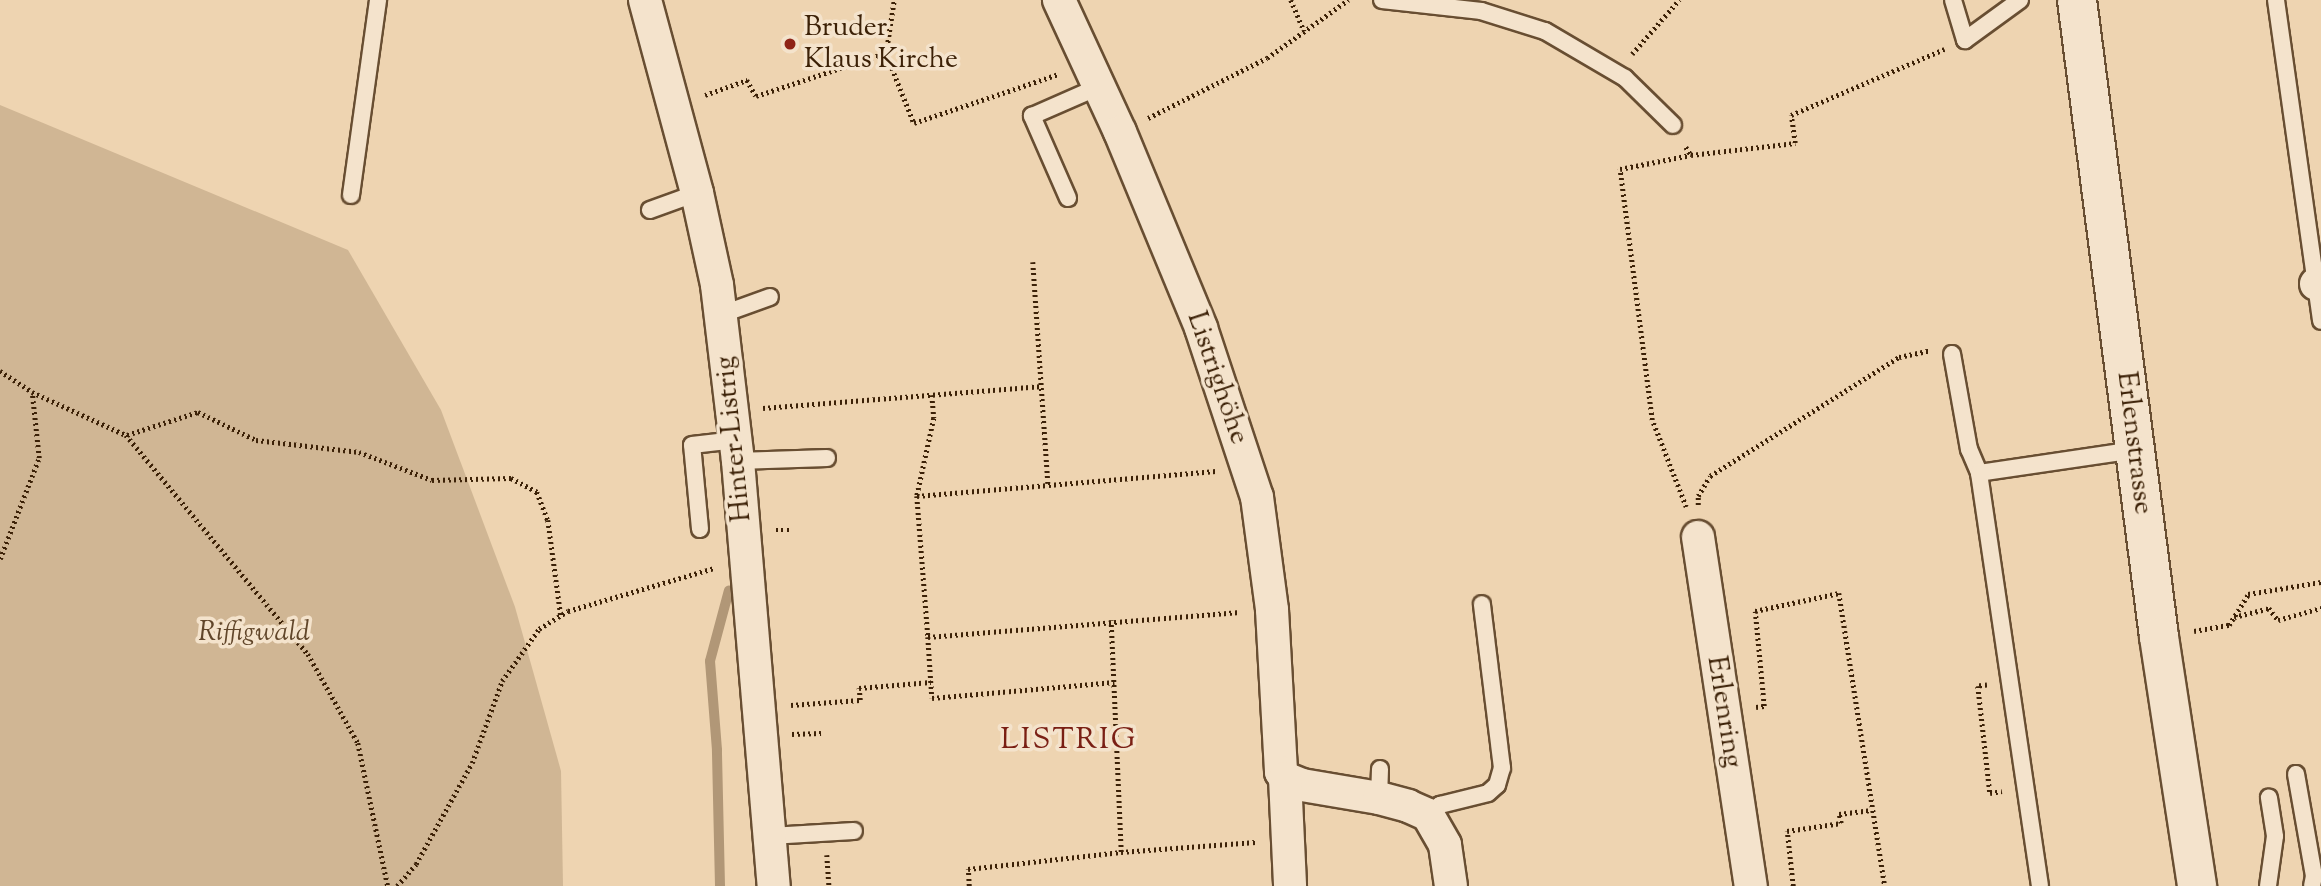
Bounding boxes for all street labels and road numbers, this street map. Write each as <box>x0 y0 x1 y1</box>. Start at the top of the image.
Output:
street label: Listrighöhe <box>1179 307 1255 449</box>
street label: Hinter-Listrig <box>709 354 759 524</box>
street label: Erlenstrasse <box>2109 370 2159 516</box>
street label: Erlenring <box>1699 654 1749 770</box>

